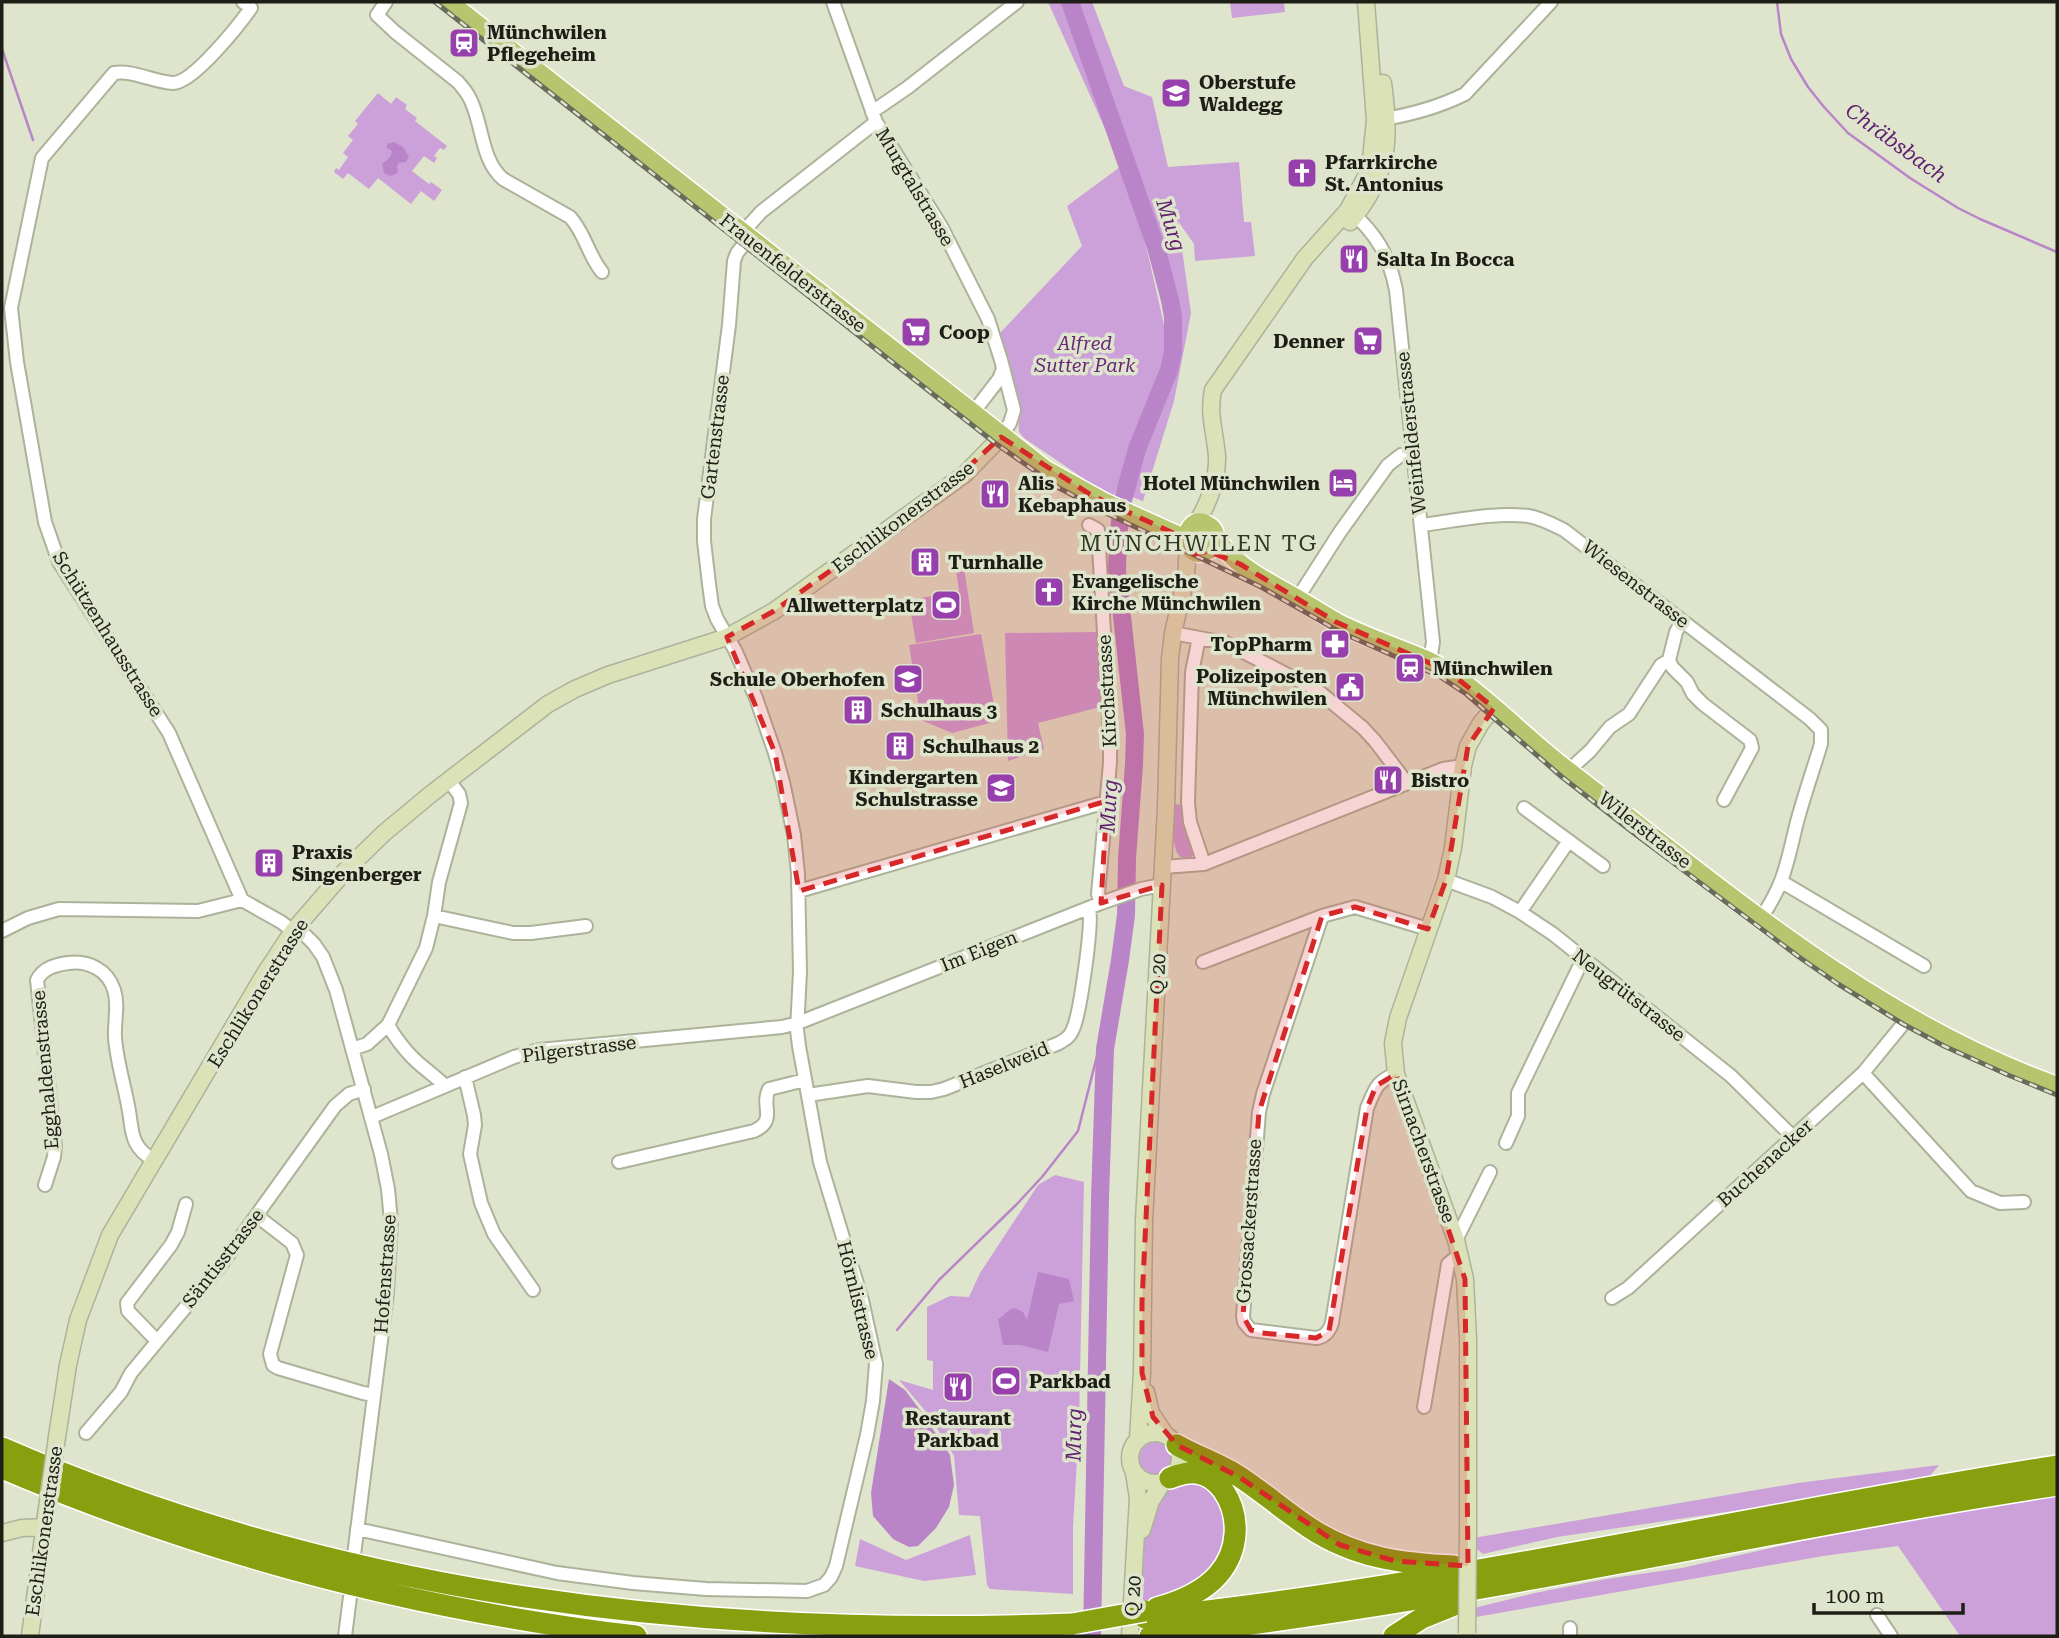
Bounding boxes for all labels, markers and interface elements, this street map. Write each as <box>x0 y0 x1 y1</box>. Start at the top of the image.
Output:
place label: Münchwilen Pflegeheim <box>487 21 607 66</box>
station icon: Münchwilen Pflegeheim <box>447 26 481 60</box>
place label: Oberstufe Waldegg <box>1199 71 1296 116</box>
school or university icon: Oberstufe Waldegg <box>1159 76 1193 110</box>
water label: Chräbsbach <box>1841 98 1951 188</box>
street label: Murgtalstrasse <box>871 124 959 250</box>
place label: Pfarrkirche St. Antonius <box>1325 151 1444 196</box>
church icon: Pfarrkirche St. Antonius <box>1285 156 1319 190</box>
water label: Murg <box>1151 195 1191 254</box>
street label: Frauenfelderstrasse <box>715 209 871 337</box>
restaurant icon: Salta In Bocca <box>1337 242 1371 276</box>
place label: Salta In Bocca <box>1377 248 1514 271</box>
supermarket icon: Coop <box>899 315 933 349</box>
place label: Coop <box>939 321 990 344</box>
supermarket icon: Denner <box>1351 324 1385 358</box>
place label: Denner <box>1273 330 1345 353</box>
park label: Alfred Sutter Park <box>1034 332 1136 377</box>
street label: Weinfelderstrasse <box>1391 351 1431 515</box>
street label: Gartenstrasse <box>696 373 734 501</box>
street label: Eschlikonerstrasse <box>827 456 979 578</box>
hotel icon: Hotel Münchwilen <box>1326 466 1360 500</box>
place label: Alis Kebaphaus <box>1018 472 1126 517</box>
place label: Hotel Münchwilen <box>1143 472 1320 495</box>
restaurant icon: Alis Kebaphaus <box>978 477 1012 511</box>
district label: MÜNCHWILEN TG <box>1080 530 1318 557</box>
street label: Wiesenstrasse <box>1578 535 1694 633</box>
building icon: Turnhalle <box>908 545 942 579</box>
street label: Schützenhausstrasse <box>48 547 168 721</box>
place label: Turnhalle <box>948 551 1043 574</box>
place label: Evangelische Kirche Münchwilen <box>1072 570 1261 615</box>
church icon: Evangelische Kirche Münchwilen <box>1032 575 1066 609</box>
sports icon: Allwetterplatz <box>929 588 963 622</box>
place label: Allwetterplatz <box>786 594 923 617</box>
pharmacy icon: TopPharm <box>1318 627 1352 661</box>
place label: TopPharm <box>1211 633 1313 656</box>
street label: Kirchstrasse <box>1093 634 1121 748</box>
station icon: Münchwilen <box>1393 651 1427 685</box>
place label: Münchwilen <box>1433 657 1553 680</box>
school or university icon: Schule Oberhofen <box>891 662 925 696</box>
place label: Polizeiposten Münchwilen <box>1196 665 1327 710</box>
place label: Schule Oberhofen <box>710 668 885 691</box>
public building icon: Polizeiposten Münchwilen <box>1333 670 1367 704</box>
building icon: Schulhaus 3 <box>841 693 875 727</box>
place label: Schulhaus 3 <box>881 699 998 722</box>
building icon: Schulhaus 2 <box>883 729 917 763</box>
place label: Schulhaus 2 <box>923 735 1039 758</box>
restaurant icon: Bistro <box>1371 763 1405 797</box>
place label: Kindergarten Schulstrasse <box>849 766 978 811</box>
place label: Bistro <box>1411 769 1469 792</box>
school or university icon: Kindergarten Schulstrasse <box>984 771 1018 805</box>
water label: Murg <box>1096 779 1122 834</box>
street label: Wilerstrasse <box>1594 787 1696 873</box>
place label: Praxis Singenberger <box>292 841 422 886</box>
building icon: Praxis Singenberger <box>252 846 286 880</box>
street label: Eschlikonerstrasse <box>203 914 313 1072</box>
street label: Im Eigen <box>937 925 1021 977</box>
street label: Neugrütstrasse <box>1568 944 1690 1046</box>
street label: Q 20 <box>1145 953 1171 995</box>
street label: Egghaldenstrasse <box>27 990 63 1150</box>
street label: Pilgerstrasse <box>520 1031 638 1067</box>
street label: Haselweid <box>956 1037 1052 1093</box>
street label: Sirnacherstrasse <box>1387 1076 1461 1226</box>
street label: Buchenacker <box>1713 1114 1818 1212</box>
street label: Grossackerstrasse <box>1232 1138 1266 1304</box>
street label: Säntisstrasse <box>177 1204 269 1312</box>
street label: Hofenstrasse <box>369 1214 401 1334</box>
street label: Hörnlistrasse <box>832 1238 884 1362</box>
sports icon: Parkbad <box>989 1364 1023 1398</box>
restaurant icon: Restaurant Parkbad <box>941 1370 975 1404</box>
place label: Parkbad <box>1029 1370 1111 1393</box>
place label: Restaurant Parkbad <box>905 1407 1011 1452</box>
water label: Murg <box>1062 1408 1086 1463</box>
street label: Eschlikonerstrasse <box>21 1444 67 1618</box>
scale bar <box>1814 1572 1963 1616</box>
street label: Q 20 <box>1120 1575 1146 1617</box>
text: 100 m <box>1825 1584 1885 1608</box>

